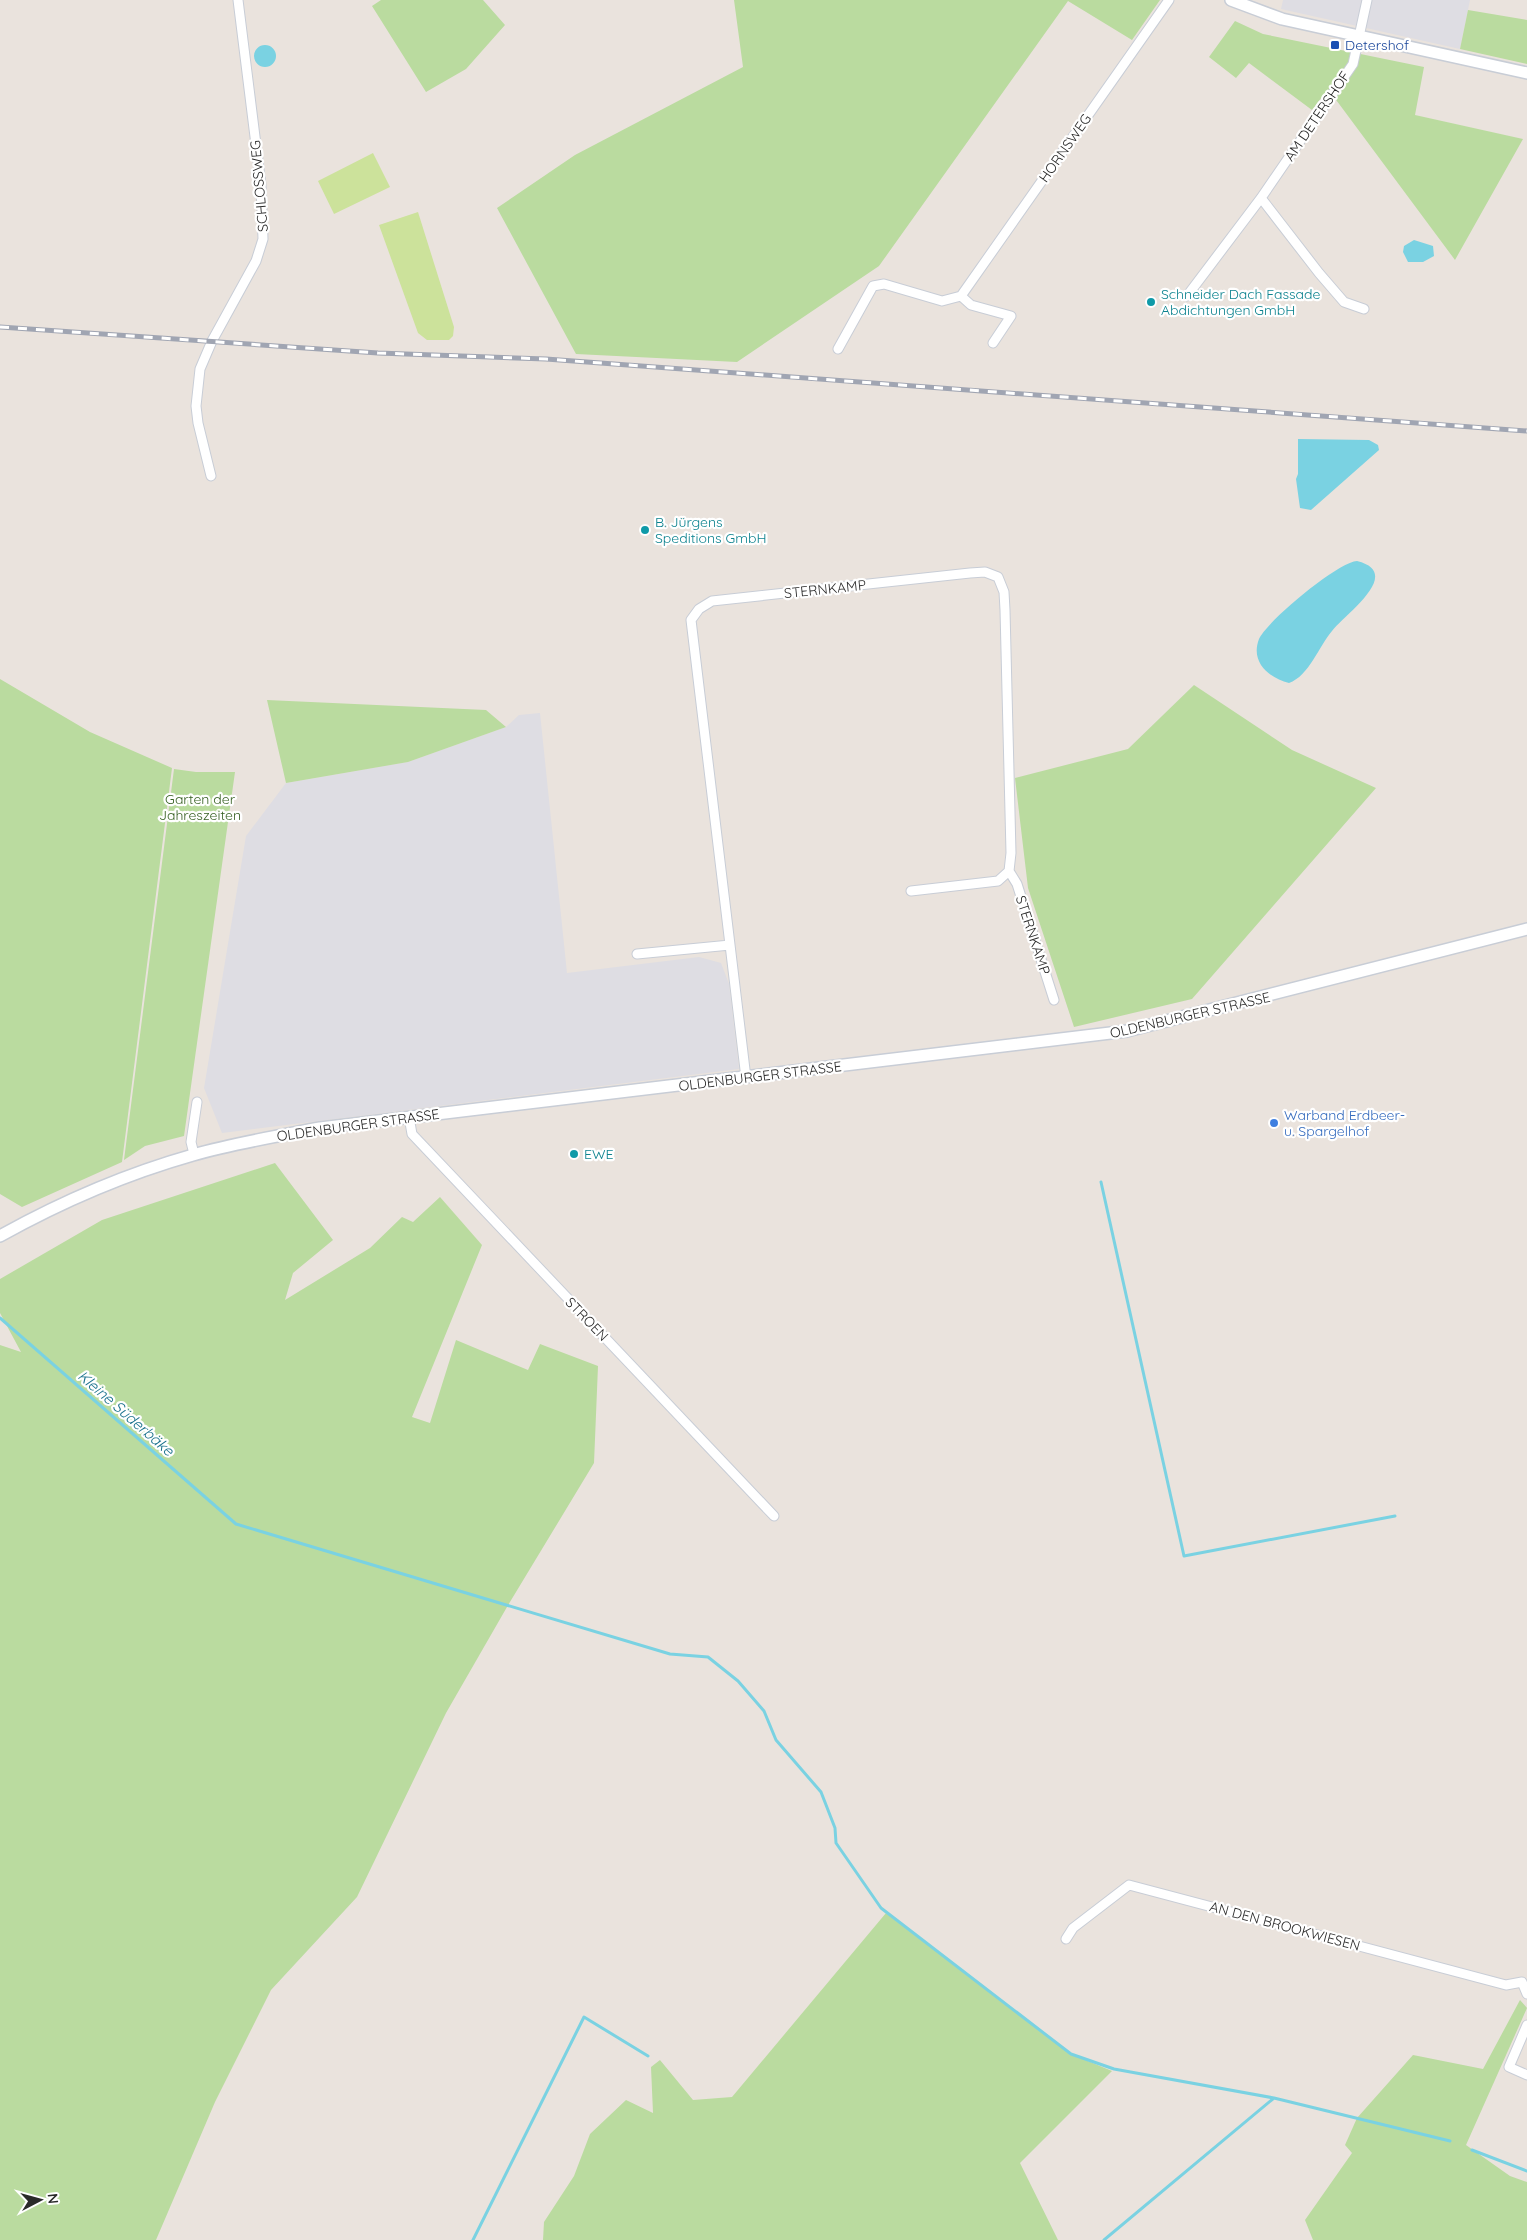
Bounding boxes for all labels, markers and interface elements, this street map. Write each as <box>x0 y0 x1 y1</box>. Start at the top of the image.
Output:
place label: Detershof <box>1345 36 1409 54</box>
marker: Detershof <box>1329 39 1341 51</box>
street label: AM DETERSHOF <box>1280 67 1354 165</box>
street label: HORNSWEG <box>1035 110 1095 186</box>
street label: SCHLOSSWEG <box>246 139 272 233</box>
place label: Schneider Dach Fassade Abdichtungen GmbH <box>1161 285 1321 319</box>
marker: Schneider Dach Fassade Abdichtungen GmbH <box>1145 296 1157 308</box>
place label: B. Jürgens Speditions GmbH <box>655 513 766 547</box>
marker: B. Jürgens Speditions GmbH <box>639 524 651 536</box>
street label: STERNKAMP <box>783 576 867 602</box>
park label: Garten der Jahreszeiten <box>159 790 241 824</box>
street label: STERNKAMP <box>1012 893 1054 977</box>
street label: OLDENBURGER STRASSE <box>1108 988 1272 1042</box>
street label: OLDENBURGER STRASSE <box>677 1057 843 1095</box>
street label: OLDENBURGER STRASSE <box>276 1105 441 1145</box>
place label: Warband Erdbeer- u. Spargelhof <box>1284 1106 1405 1140</box>
marker: Warband Erdbeer- u. Spargelhof <box>1268 1117 1280 1129</box>
place label: EWE <box>584 1145 613 1163</box>
marker: EWE <box>568 1148 580 1160</box>
street label: STROEN <box>562 1293 612 1345</box>
water label: Kleine Süderbäke <box>74 1366 178 1460</box>
street label: AN DEN BROOKWIESEN <box>1208 1897 1362 1955</box>
north arrow <box>15 2175 65 2225</box>
text: N <box>43 2193 62 2205</box>

